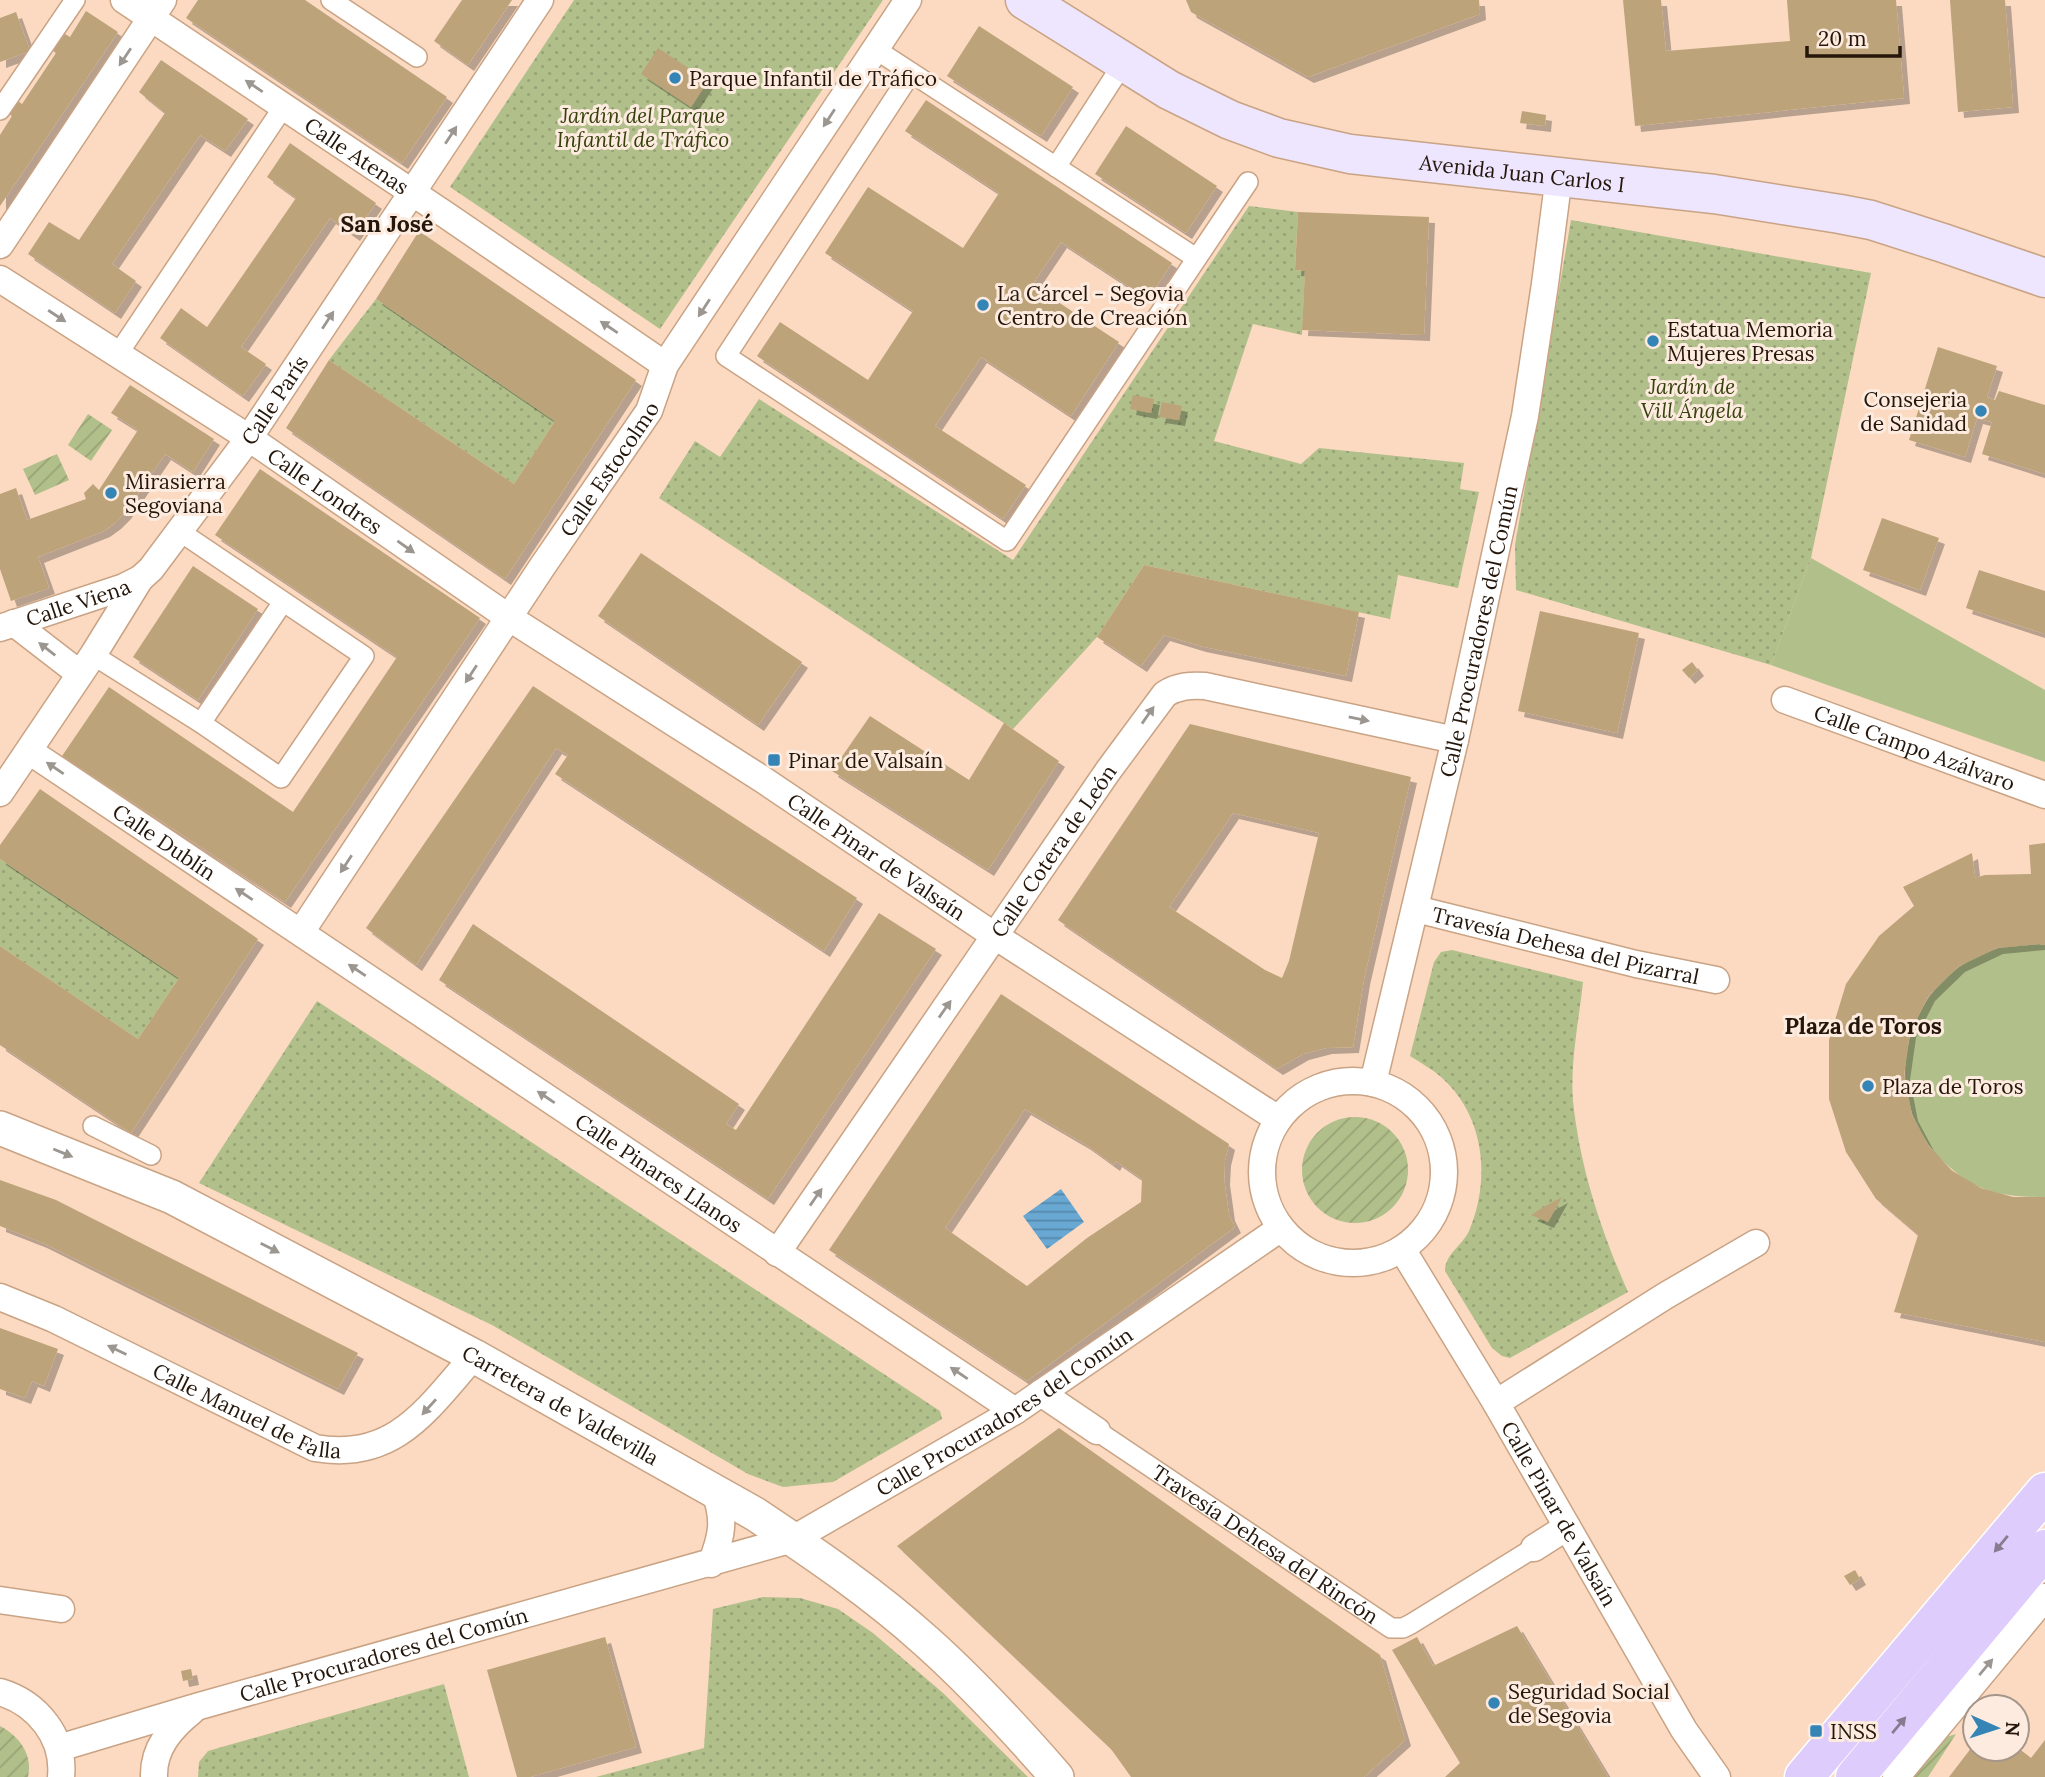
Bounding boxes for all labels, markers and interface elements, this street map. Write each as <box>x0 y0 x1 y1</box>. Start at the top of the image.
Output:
scale bar <box>1807 14 1900 58</box>
text: 20 m <box>1818 25 1867 52</box>
one-way arrow <box>118 48 132 66</box>
place label: Parque Infantil de Tráfico <box>689 65 937 92</box>
marker: Parque Infantil de Tráfico <box>667 70 683 86</box>
one-way arrow <box>244 80 264 93</box>
park label: Jardín del Parque Infantil de Tráfico <box>557 102 729 153</box>
one-way arrow <box>823 108 836 128</box>
street label: Calle Atenas <box>300 111 414 200</box>
one-way arrow <box>444 126 457 145</box>
street label: Avenida Juan Carlos I <box>1417 148 1626 198</box>
district label: San José <box>341 209 433 238</box>
place label: La Cárcel - Segovia Centro de Creación <box>997 280 1188 331</box>
marker: La Cárcel - Segovia Centro de Creación <box>975 297 991 313</box>
one-way arrow <box>698 298 711 318</box>
one-way arrow <box>48 309 67 322</box>
one-way arrow <box>322 311 335 330</box>
place label: Estatua Memoria Mujeres Presas <box>1667 316 1833 367</box>
one-way arrow <box>600 320 618 334</box>
marker: Estatua Memoria Mujeres Presas <box>1645 333 1661 349</box>
street label: Calle París <box>235 350 314 450</box>
park label: Jardín de Vill Ángela <box>1641 373 1744 424</box>
place label: Consejeria de Sanidad <box>1860 386 1967 437</box>
street label: Calle Estocolmo <box>553 399 664 542</box>
marker: Consejeria de Sanidad <box>1973 403 1989 419</box>
street label: Calle Londres <box>262 442 388 540</box>
place label: Mirasierra Segoviana <box>125 468 226 519</box>
street label: Calle Procuradores del Común <box>1433 482 1523 780</box>
marker: Mirasierra Segoviana <box>103 485 119 501</box>
one-way arrow <box>396 540 416 553</box>
street label: Calle Viena <box>22 572 135 632</box>
one-way arrow <box>38 642 56 656</box>
one-way arrow <box>464 665 478 683</box>
street label: Calle Campo Azálvaro <box>1810 698 2019 796</box>
one-way arrow <box>1140 706 1154 724</box>
one-way arrow <box>1348 714 1370 725</box>
place label: Pinar de Valsaín <box>788 747 944 774</box>
marker: Pinar de Valsaín <box>766 752 782 768</box>
street label: Calle Cotera de León <box>984 759 1122 942</box>
one-way arrow <box>45 762 65 775</box>
street label: Calle Pinar de Valsaín <box>783 787 971 926</box>
street label: Calle Dublín <box>108 797 221 886</box>
one-way arrow <box>339 854 352 874</box>
one-way arrow <box>235 887 253 901</box>
street label: Travesía Dehesa del Pizarral <box>1429 900 1702 990</box>
one-way arrow <box>348 963 366 977</box>
one-way arrow <box>938 1000 952 1018</box>
district label: Plaza de Toros <box>1784 1011 1942 1040</box>
place label: Plaza de Toros <box>1882 1073 2023 1100</box>
marker: Plaza de Toros <box>1860 1078 1876 1094</box>
one-way arrow <box>537 1090 555 1104</box>
street label: Calle Pinares Llanos <box>570 1107 748 1238</box>
one-way arrow <box>53 1148 74 1159</box>
one-way arrow <box>809 1188 823 1206</box>
one-way arrow <box>260 1243 280 1254</box>
street label: Calle Procuradores del Común <box>871 1321 1138 1502</box>
street label: Carretera de Valdevilla <box>458 1339 664 1471</box>
one-way arrow <box>107 1344 127 1355</box>
street label: Calle Manuel de Falla <box>148 1357 342 1464</box>
one-way arrow <box>949 1367 968 1380</box>
one-way arrow <box>422 1398 437 1415</box>
street label: Calle Pinar de Valsaín <box>1496 1416 1624 1611</box>
street label: Travesía Dehesa del Rincón <box>1147 1458 1384 1630</box>
one-way arrow <box>1993 1535 2009 1553</box>
street label: Calle Procuradores del Común <box>237 1601 531 1708</box>
one-way arrow <box>1978 1659 1993 1676</box>
place label: Seguridad Social de Segovia <box>1508 1678 1670 1729</box>
north arrow <box>1961 1693 2031 1763</box>
marker: Seguridad Social de Segovia <box>1486 1695 1502 1711</box>
one-way arrow <box>1891 1716 1907 1734</box>
place label: INSS <box>1830 1718 1877 1745</box>
text: N <box>2001 1721 2025 1737</box>
marker: INSS <box>1808 1723 1824 1739</box>

